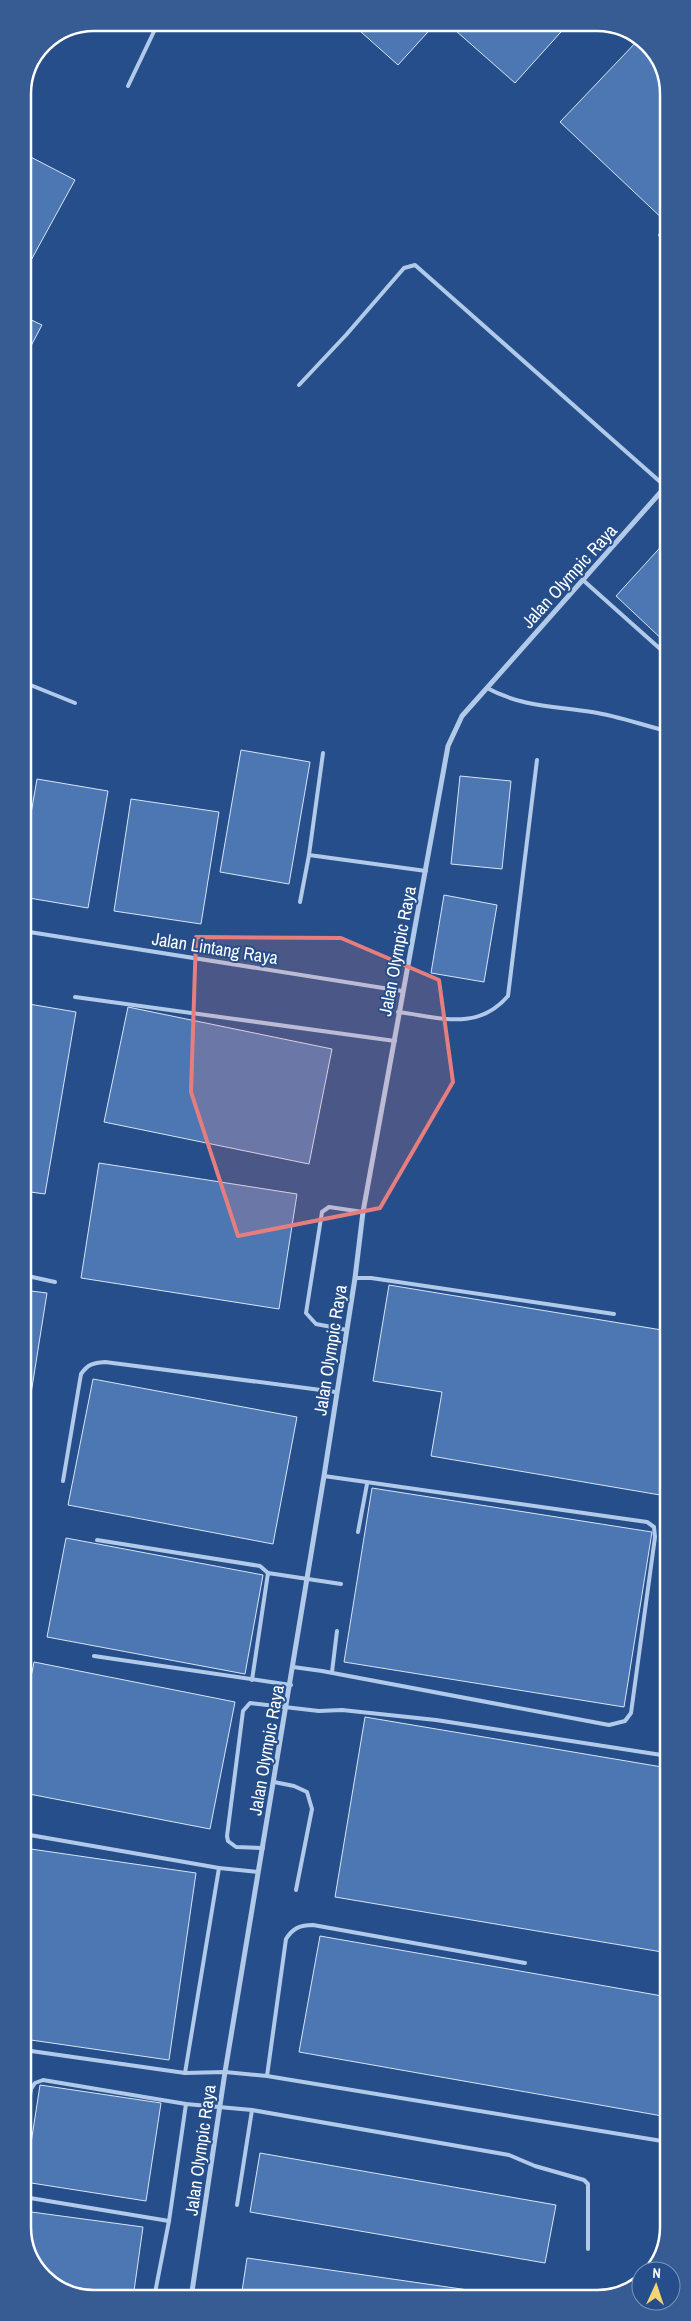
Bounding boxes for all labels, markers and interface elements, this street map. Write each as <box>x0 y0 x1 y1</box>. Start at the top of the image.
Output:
street label: Jalan Olympic Raya <box>516 519 622 633</box>
street label: Jalan Olympic Raya <box>372 884 422 1018</box>
street label: Jalan Lintang Raya <box>150 926 280 970</box>
street label: Jalan Olympic Raya <box>307 1283 353 1417</box>
street label: Jalan Olympic Raya <box>242 1683 290 1817</box>
street label: Jalan Olympic Raya <box>178 2083 222 2217</box>
north arrow <box>631 2261 681 2311</box>
text: N <box>652 2264 661 2282</box>

